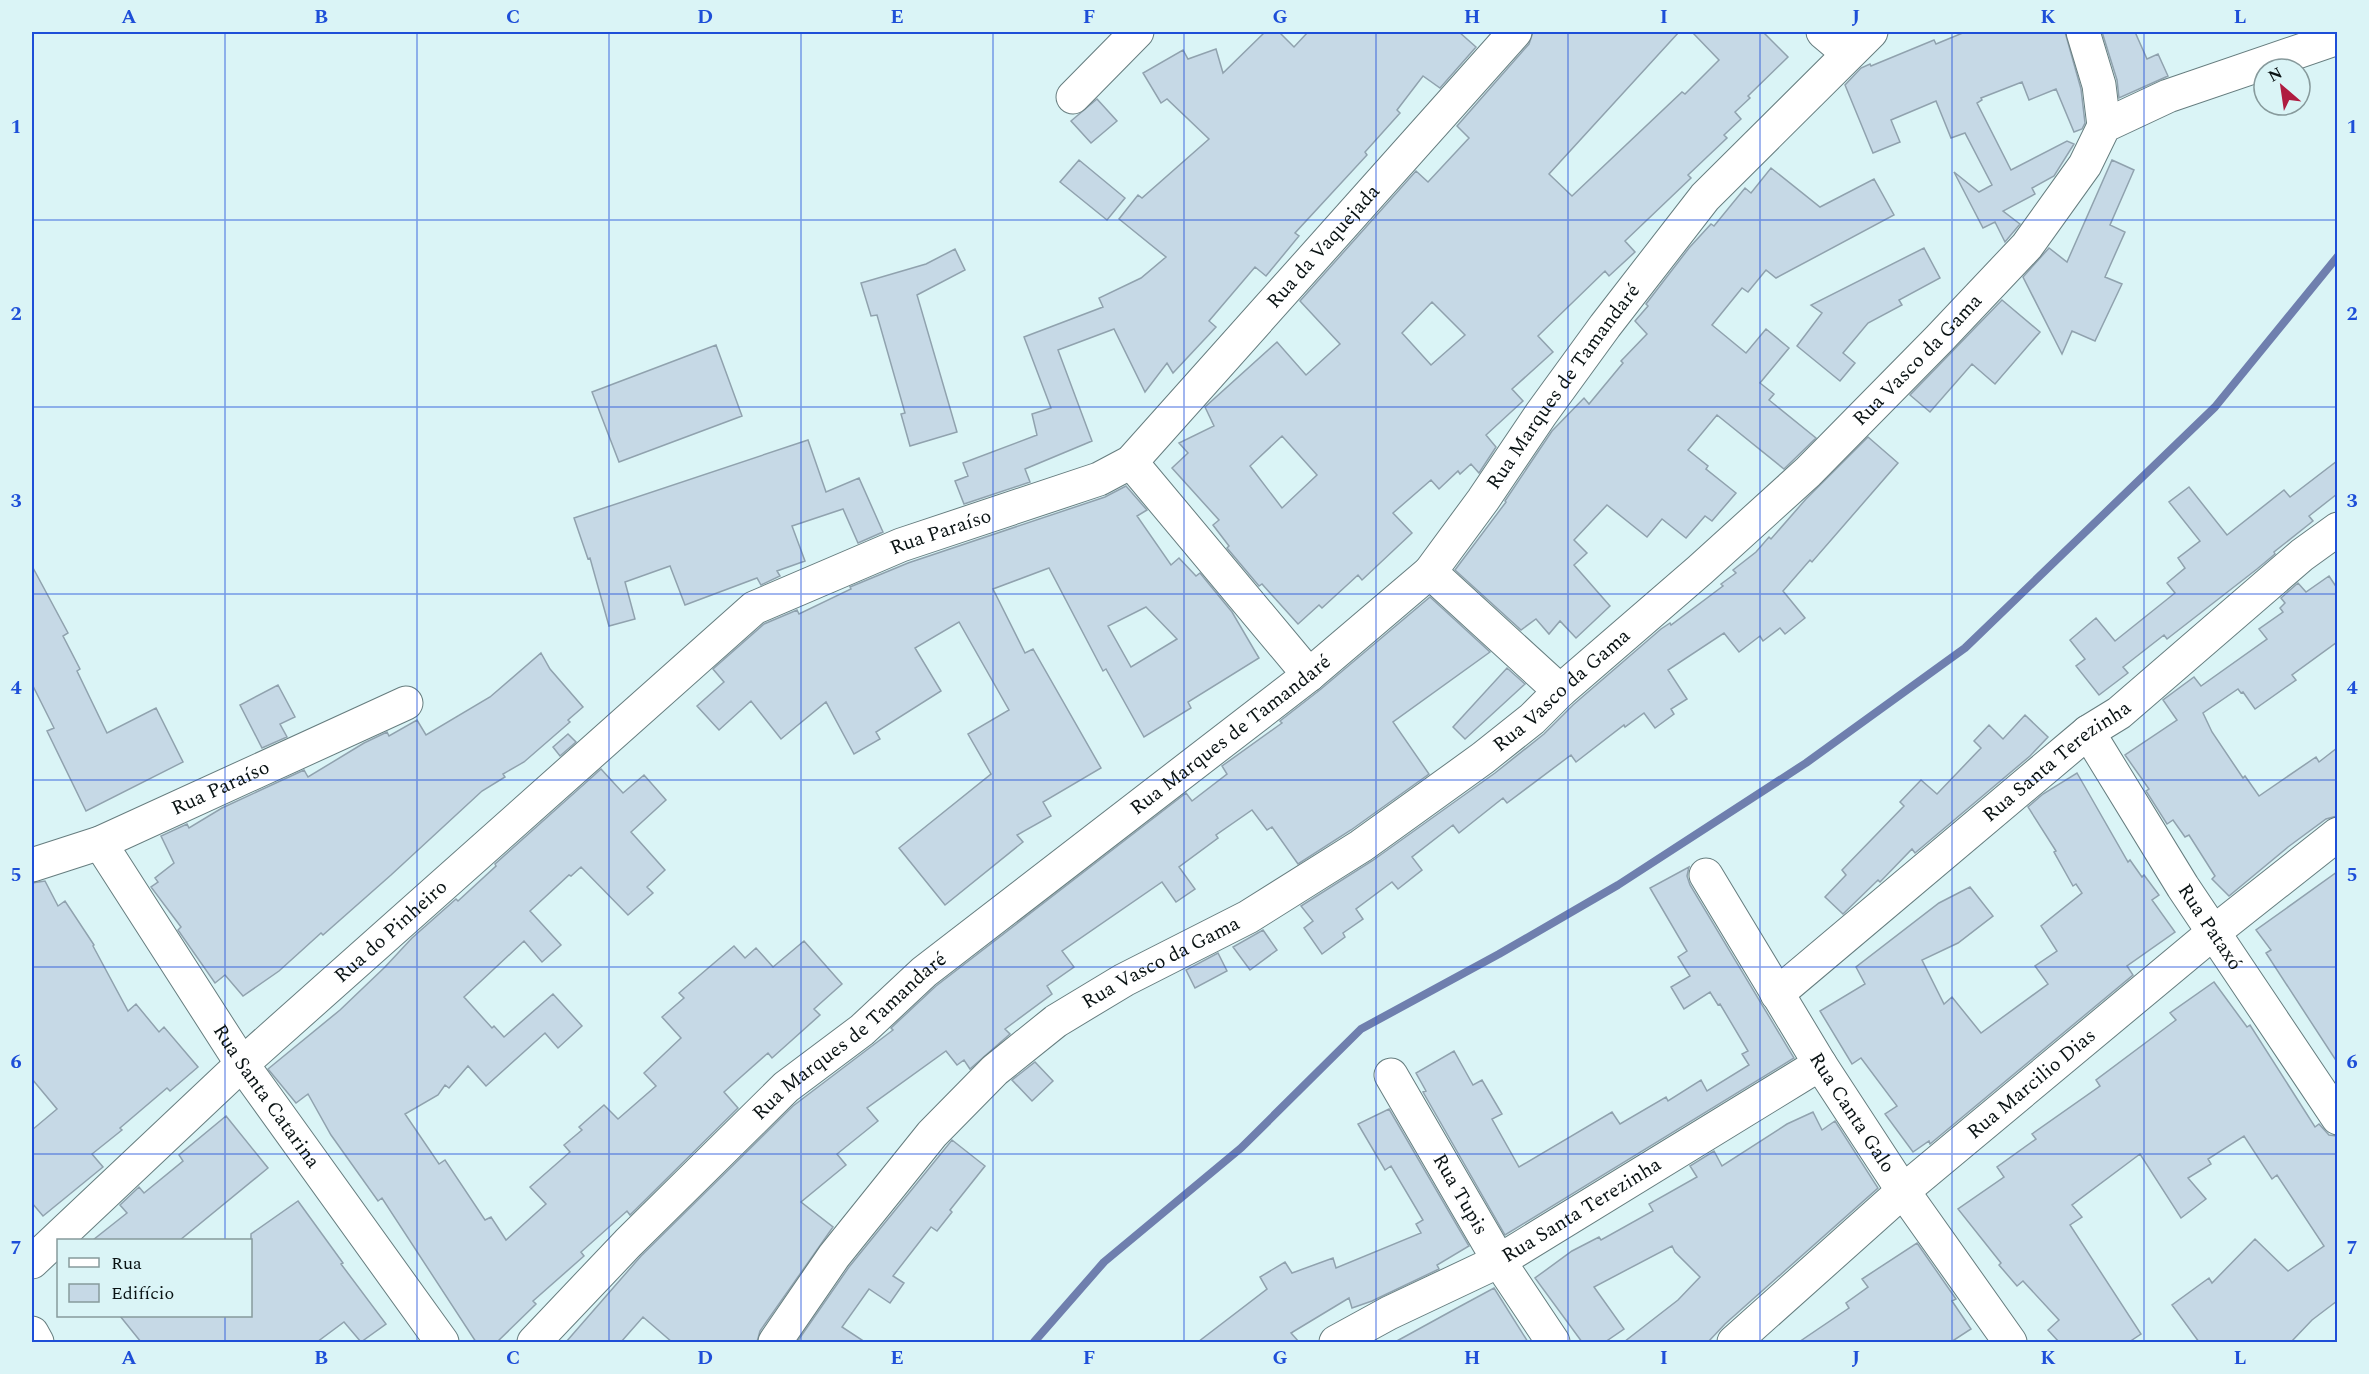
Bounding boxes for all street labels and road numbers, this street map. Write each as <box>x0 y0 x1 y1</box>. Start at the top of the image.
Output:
street label: Rua da Vaquejada <box>1260 177 1387 315</box>
street label: Rua Marques de Tamandaré <box>1479 277 1648 496</box>
street label: Rua Vasco da Gama <box>1846 287 1990 433</box>
street label: Rua Paraíso <box>885 501 995 563</box>
street label: Rua Vasco da Gama <box>1486 621 1637 760</box>
street label: Rua Marques de Tamandaré <box>1124 647 1338 823</box>
street label: Rua Santa Terezinha <box>1976 694 2138 830</box>
street label: Rua Paraíso <box>167 752 275 823</box>
street label: Rua do Pinheiro <box>327 873 454 990</box>
street label: Rua Pataxó <box>2170 878 2250 976</box>
street label: Rua Vasco da Gama <box>1076 908 1245 1017</box>
street label: Rua Marques de Tamandaré <box>745 945 953 1127</box>
street label: Rua Santa Catarina <box>205 1018 328 1175</box>
street label: Rua Marcilio Dias <box>1960 1021 2103 1147</box>
street label: Rua Canta Galo <box>1801 1047 1902 1179</box>
street label: Rua Tupis <box>1425 1148 1496 1241</box>
street label: Rua Santa Terezinha <box>1496 1150 1667 1271</box>

